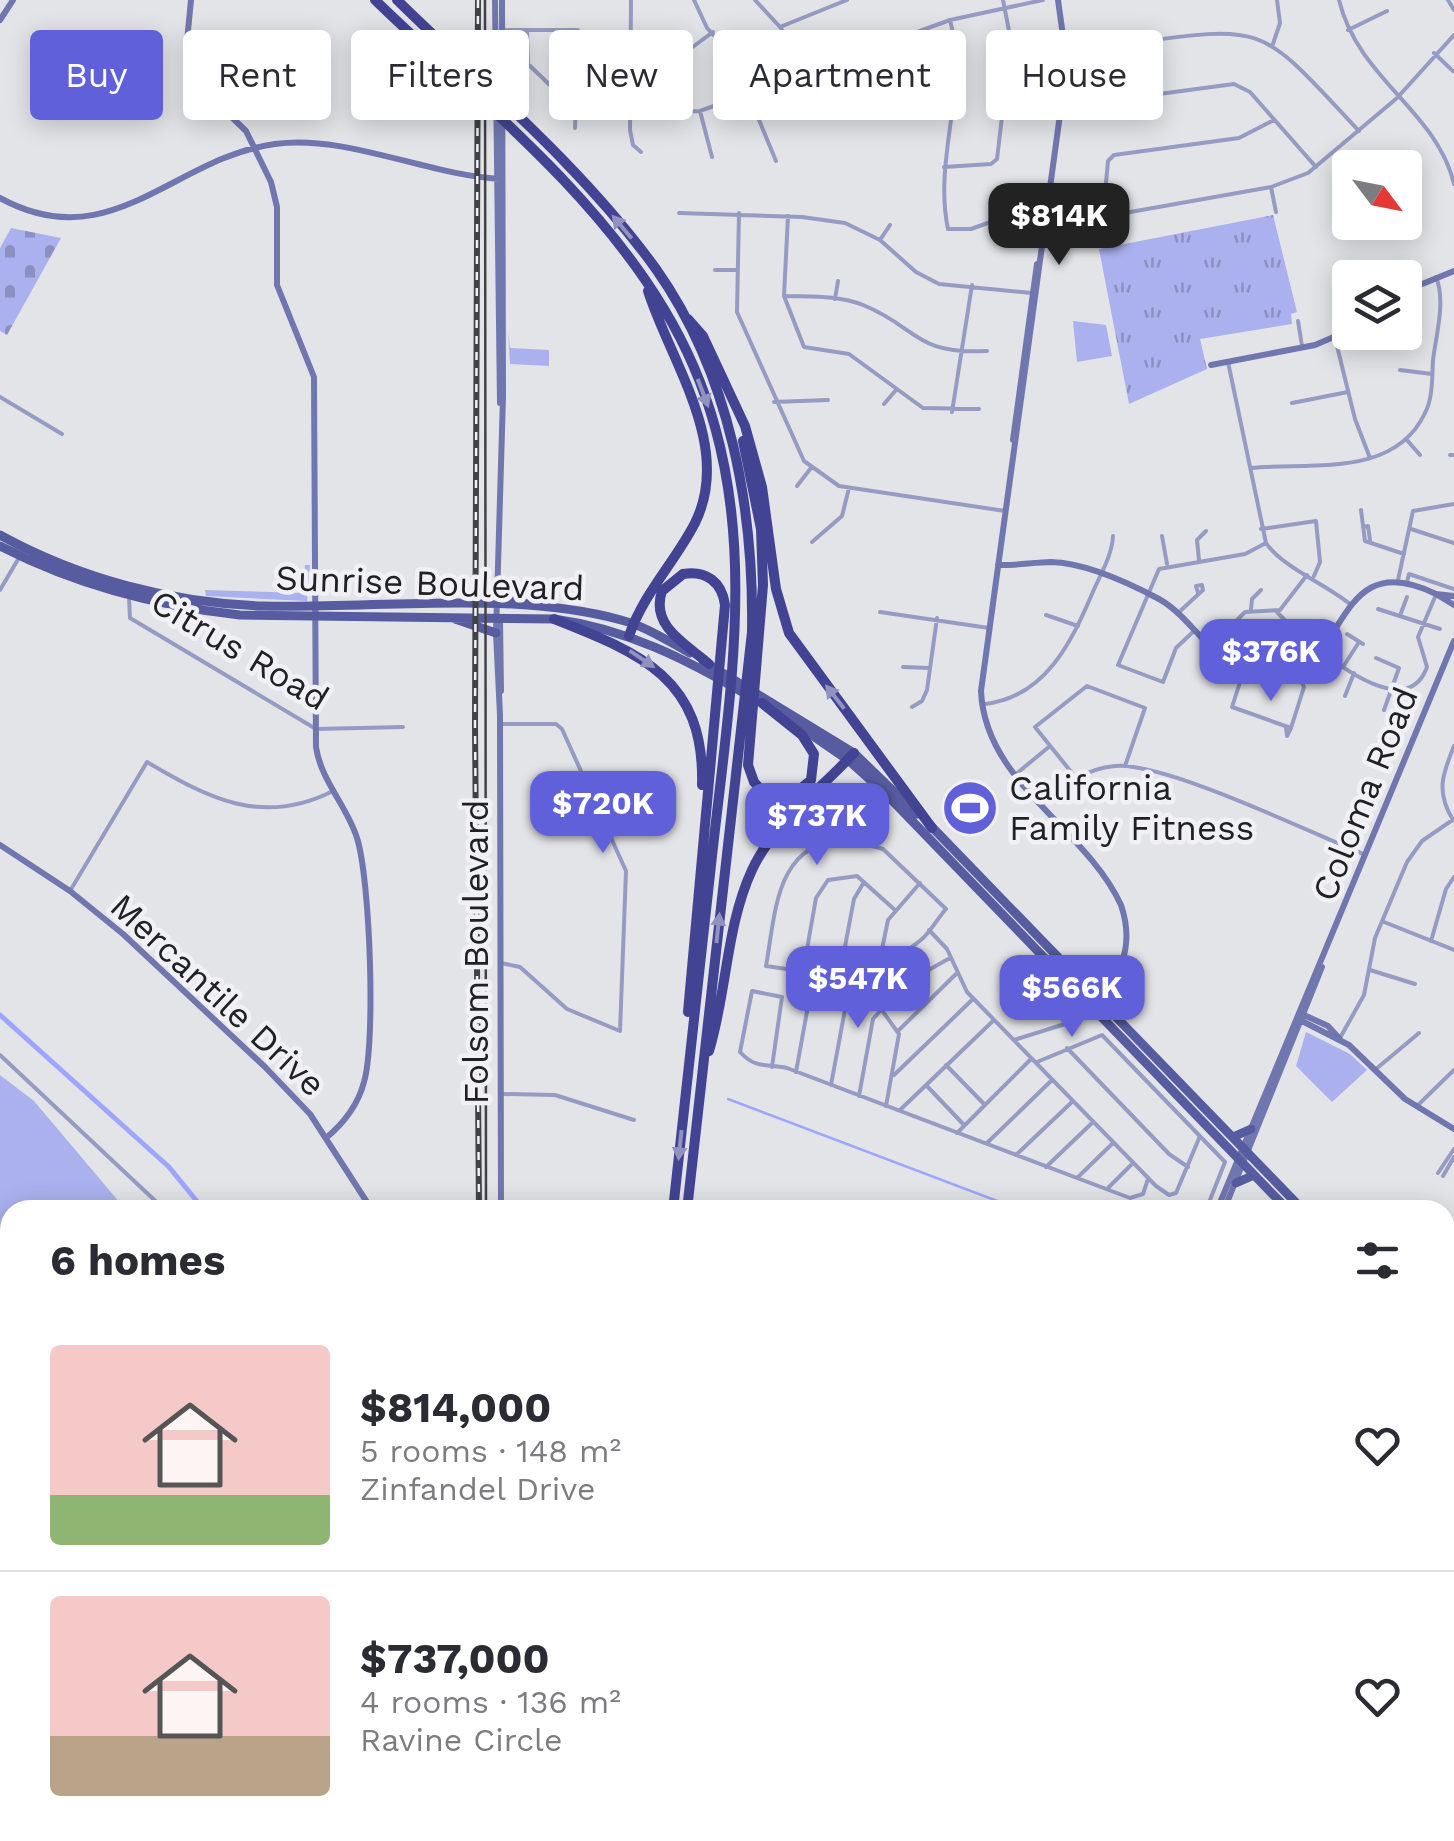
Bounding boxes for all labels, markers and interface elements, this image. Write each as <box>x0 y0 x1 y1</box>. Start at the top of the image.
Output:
chip: Buy <box>30 30 163 120</box>
chip: Rent <box>183 30 331 120</box>
chip: Filters <box>351 30 529 120</box>
chip: New <box>549 30 693 120</box>
chip: Apartment <box>713 30 966 120</box>
chip: House <box>986 30 1163 120</box>
north arrow <box>1332 150 1422 240</box>
map controls <box>1332 150 1422 350</box>
pin: $814K <box>989 183 1129 268</box>
text: $814K <box>1010 196 1108 234</box>
one-way arrow <box>612 215 633 240</box>
button: layers <box>1332 260 1422 350</box>
one-way arrow <box>696 378 711 408</box>
street label: Sunrise Boulevard <box>275 557 585 609</box>
street label: Citrus Road <box>144 581 336 719</box>
pin: $376K <box>1201 619 1341 704</box>
text: $376K <box>1221 632 1321 670</box>
one-way arrow <box>629 649 656 668</box>
street label: Coloma Road <box>1303 681 1427 907</box>
one-way arrow <box>825 684 846 710</box>
place label: California Family Fitness <box>1009 767 1254 849</box>
pin: $720K <box>533 771 673 856</box>
sports icon: California Family Fitness <box>940 778 1000 838</box>
pin: $737K <box>747 783 887 868</box>
text: $720K <box>552 784 654 822</box>
text: $737K <box>767 796 867 834</box>
street label: Folsom Boulevard <box>455 800 497 1104</box>
street label: Mercantile Drive <box>102 885 334 1105</box>
one-way arrow <box>710 911 726 943</box>
pin: $547K <box>788 946 928 1031</box>
pin: $566K <box>1002 955 1142 1040</box>
text: $547K <box>808 959 908 997</box>
text: $566K <box>1022 968 1122 1006</box>
one-way arrow <box>672 1129 688 1161</box>
icon: filters <box>1350 1233 1405 1288</box>
text: 6 homes <box>50 1236 225 1285</box>
text: $814,000 <box>360 1383 551 1432</box>
icon: home <box>130 1385 250 1505</box>
icon: heart <box>1350 1418 1405 1473</box>
text: 5 rooms · 148 m² <box>360 1432 621 1470</box>
text: Zinfandel Drive <box>360 1470 596 1508</box>
text: $737,000 <box>360 1634 550 1683</box>
icon: home <box>130 1636 250 1756</box>
icon: heart <box>1350 1669 1405 1724</box>
text: 4 rooms · 136 m² <box>360 1683 621 1721</box>
text: Ravine Circle <box>360 1721 562 1759</box>

